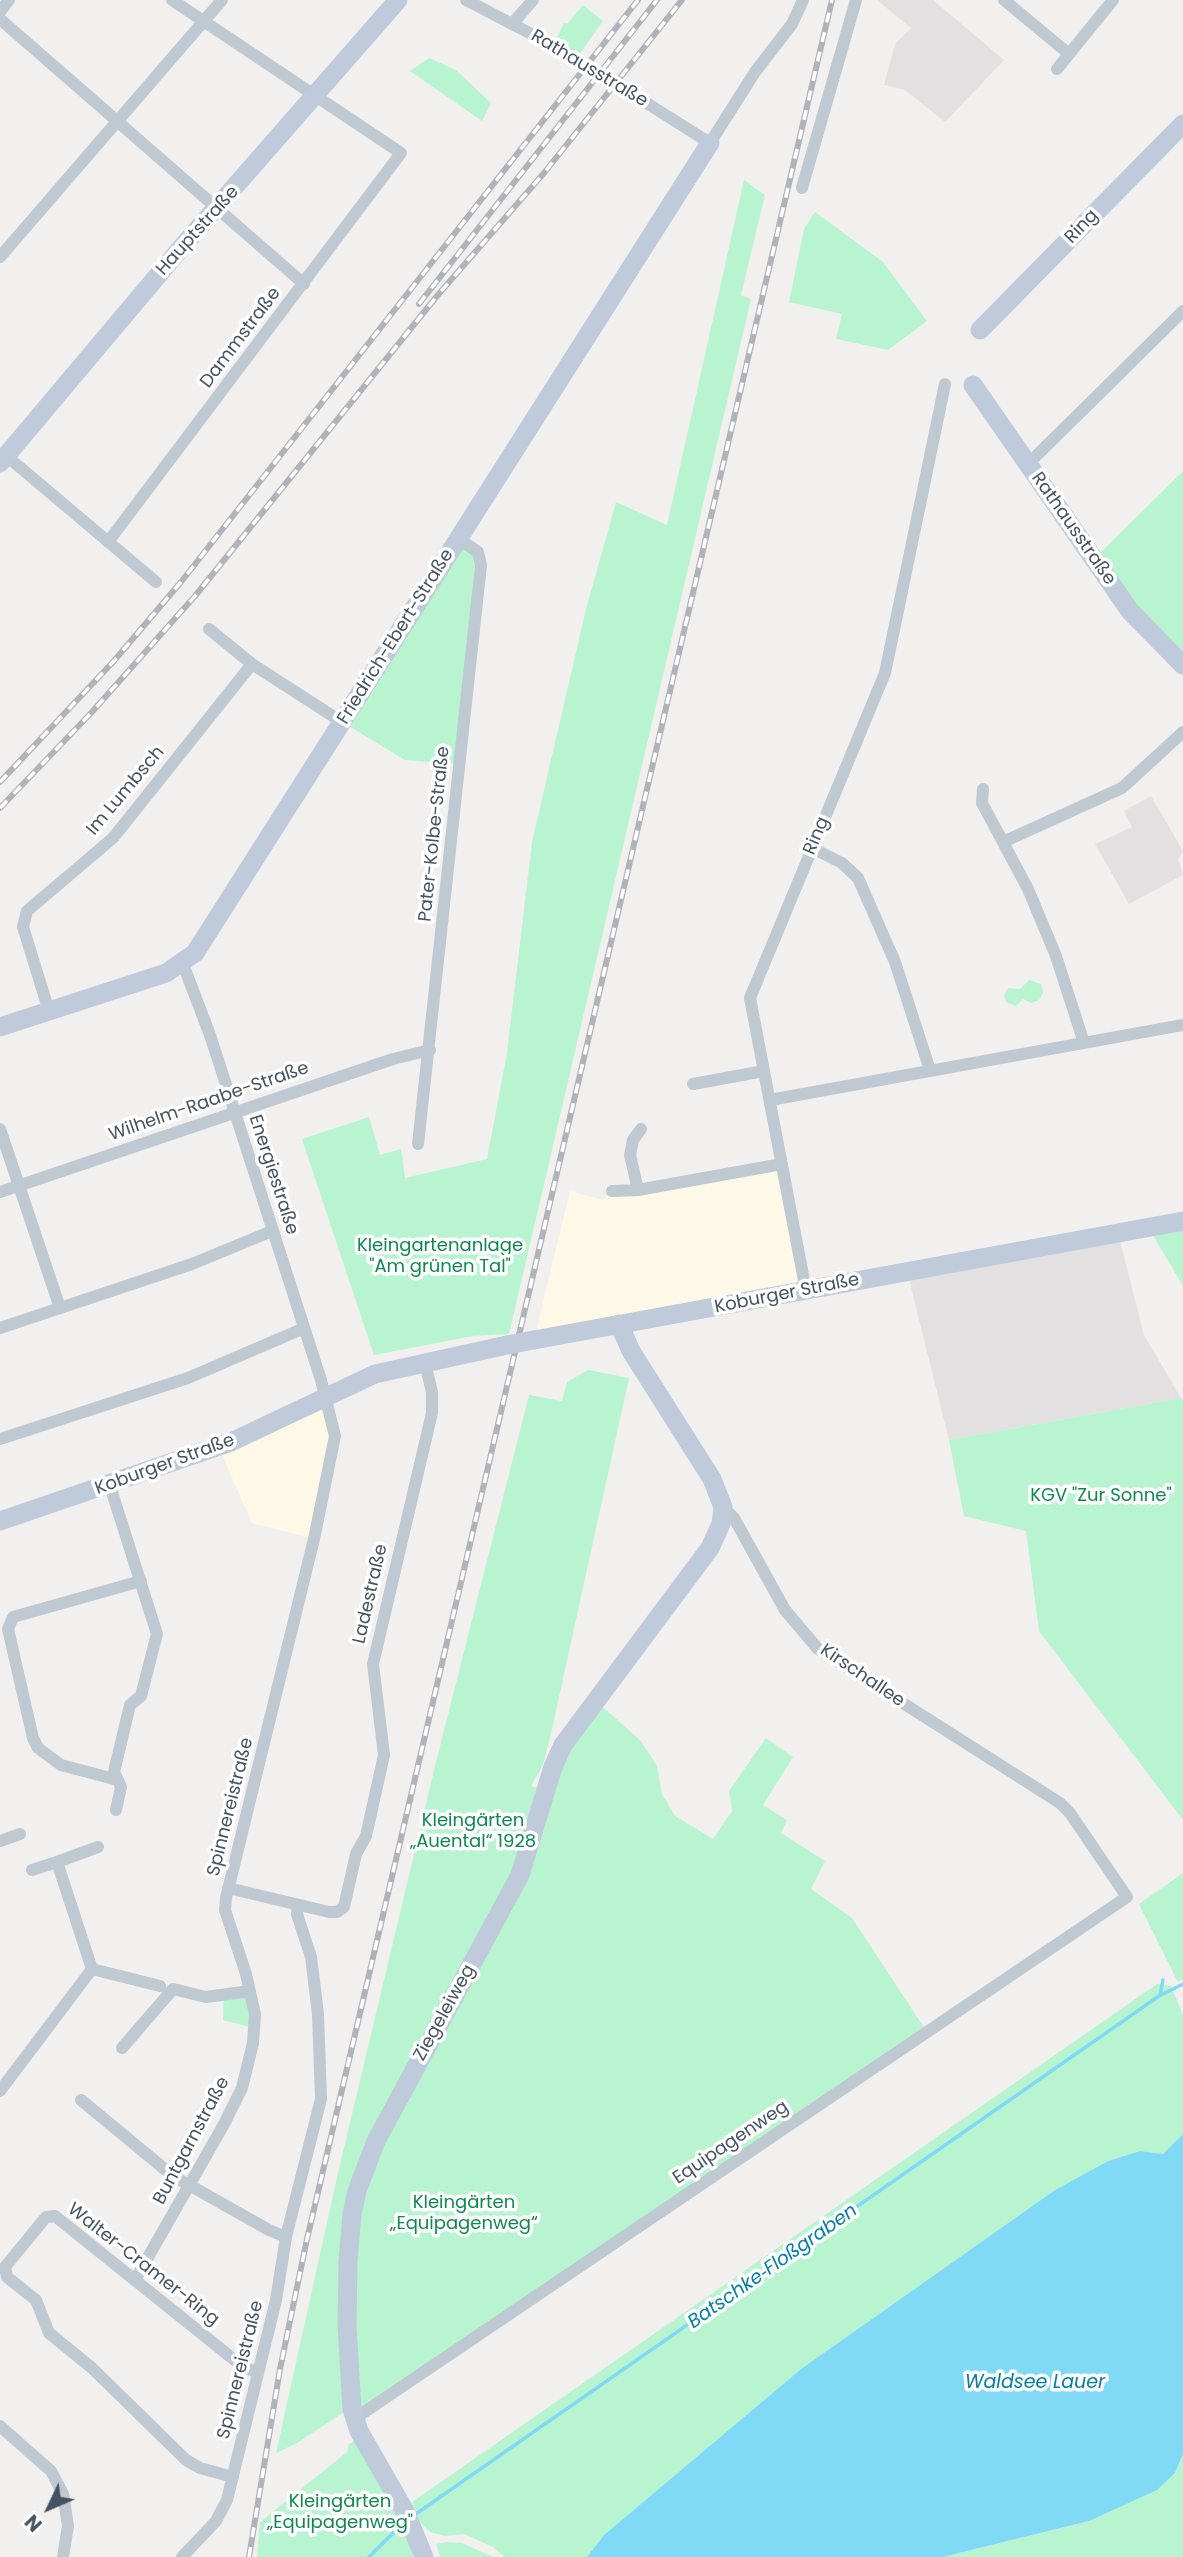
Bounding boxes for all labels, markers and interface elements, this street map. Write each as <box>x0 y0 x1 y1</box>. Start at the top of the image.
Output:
street label: Rathausstraße <box>527 26 651 112</box>
street label: Hauptstraße <box>152 182 244 280</box>
street label: Ring <box>1061 205 1103 249</box>
street label: Dammstraße <box>196 283 286 393</box>
street label: Rathausstraße <box>1026 469 1120 589</box>
street label: Friedrich-Ebert-Straße <box>333 546 459 728</box>
street label: Im Lumbsch <box>82 742 170 840</box>
street label: Pater-Kolbe-Straße <box>415 745 455 923</box>
street label: Ring <box>799 814 835 858</box>
street label: Wilhelm-Raabe-Straße <box>106 1058 312 1146</box>
street label: Energiestraße <box>243 1112 303 1238</box>
park label: Kleingartenanlage "Am grünen Tal" <box>357 1235 523 1278</box>
street label: Koburger Straße <box>713 1269 861 1319</box>
street label: Koburger Straße <box>92 1430 238 1500</box>
park label: KGV "Zur Sonne" <box>1030 1485 1172 1507</box>
street label: Ladestraße <box>349 1542 393 1646</box>
street label: Kirschallee <box>816 1640 908 1712</box>
street label: Spinnereistraße <box>203 1736 259 1878</box>
park label: Kleingärten „Auental“ 1928 <box>410 1810 536 1853</box>
street label: Ziegeleiweg <box>410 1961 480 2065</box>
street label: Buntgarnstraße <box>149 2073 235 2209</box>
street label: Equipagenweg <box>669 2096 793 2190</box>
park label: Kleingärten „Equipagenweg“ <box>390 2192 538 2234</box>
street label: Walter-Cramer-Ring <box>63 2199 223 2331</box>
water label: Batschke‐Floßgraben <box>684 2200 862 2334</box>
street label: Spinnereistraße <box>213 2299 269 2441</box>
water label: Waldsee Lauer <box>965 2372 1105 2394</box>
north arrow <box>14 2473 84 2543</box>
park label: Kleingärten „Equipagenweg" <box>267 2491 413 2534</box>
text: N <box>19 2508 48 2537</box>

